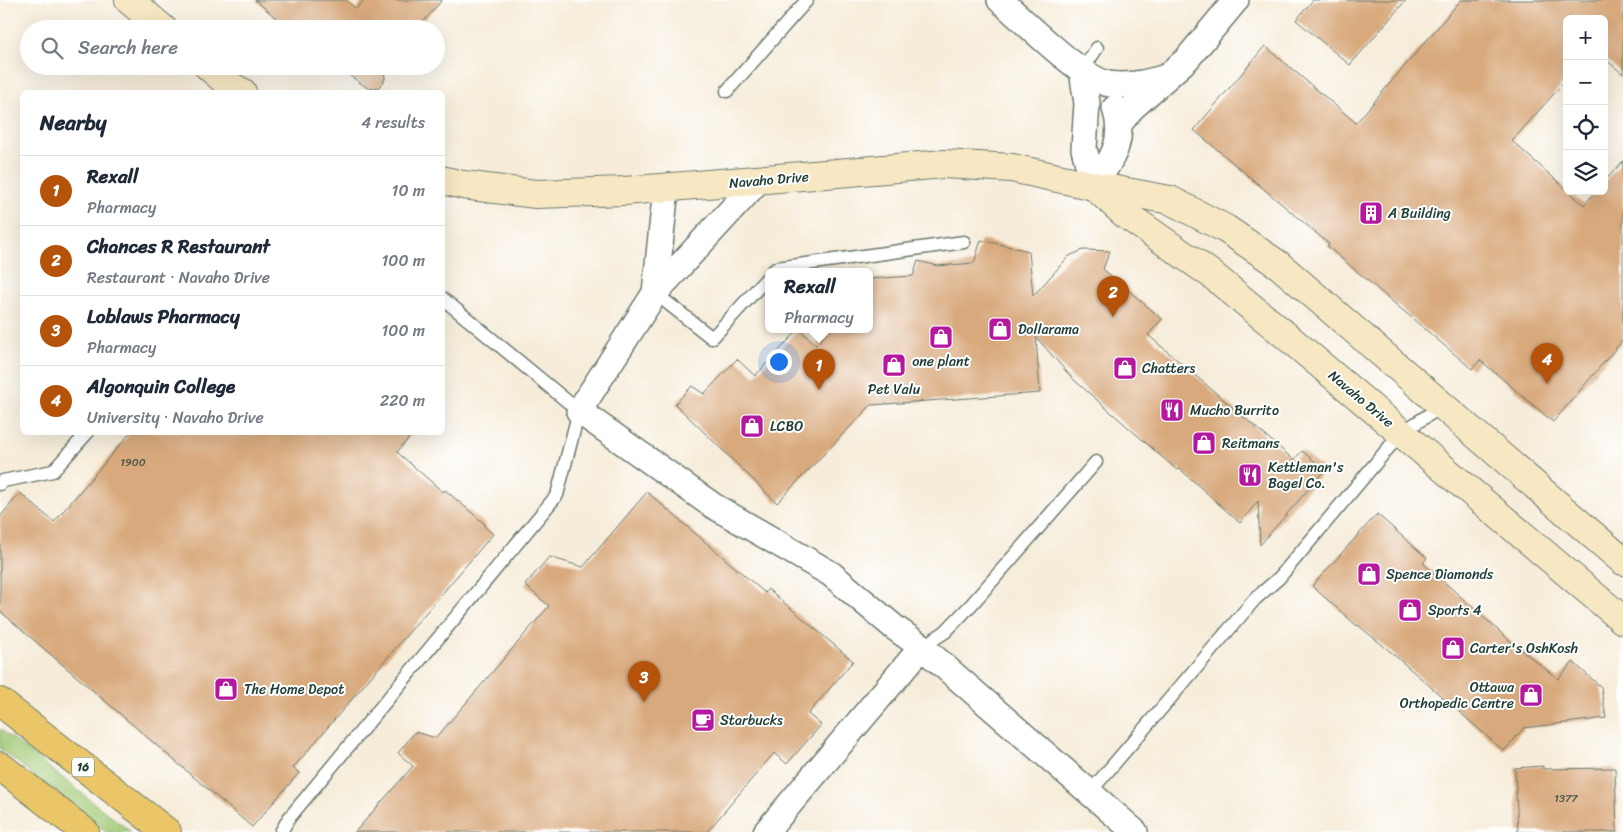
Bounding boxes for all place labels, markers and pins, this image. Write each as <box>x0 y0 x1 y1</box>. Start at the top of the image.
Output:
building icon: A Building <box>1358 200 1384 226</box>
place label: A Building <box>1387 201 1451 226</box>
pin: 2 <box>1097 276 1129 317</box>
shop icon: Dollarama <box>987 316 1013 342</box>
place label: Dollarama <box>1018 317 1079 342</box>
shop icon: one plant <box>928 324 954 350</box>
pin: 4 <box>1531 343 1563 384</box>
pin: 1 <box>803 349 835 390</box>
place label: one plant <box>912 349 970 374</box>
shop icon: Pet Valu <box>881 352 907 378</box>
shop icon: Chatters <box>1112 355 1138 381</box>
place label: Chatters <box>1142 356 1196 381</box>
place label: Pet Valu <box>868 377 921 402</box>
restaurant icon: Mucho Burrito <box>1159 397 1185 423</box>
place label: Mucho Burrito <box>1190 398 1279 423</box>
shop icon: LCBO <box>739 413 765 439</box>
place label: LCBO <box>770 414 803 439</box>
shop icon: Reitmans <box>1191 430 1217 456</box>
place label: Reitmans <box>1222 431 1280 456</box>
place label: Kettleman's Bagel Co. <box>1268 455 1344 496</box>
restaurant icon: Kettleman's Bagel Co. <box>1237 462 1263 488</box>
shop icon: Spence Diamonds <box>1356 561 1382 587</box>
place label: Spence Diamonds <box>1386 562 1494 587</box>
shop icon: Sports 4 <box>1397 597 1423 623</box>
place label: Sports 4 <box>1428 598 1482 623</box>
shop icon: Carter's OshKosh <box>1440 635 1466 661</box>
place label: Carter's OshKosh <box>1470 636 1578 661</box>
pin: 3 <box>628 661 660 702</box>
place label: Ottawa Orthopedic Centre <box>1400 675 1515 716</box>
shop icon: The Home Depot <box>213 676 239 702</box>
place label: The Home Depot <box>244 677 344 702</box>
shop icon: Ottawa Orthopedic Centre <box>1518 682 1544 708</box>
cafe icon: Starbucks <box>690 707 716 733</box>
place label: Starbucks <box>720 708 783 733</box>

